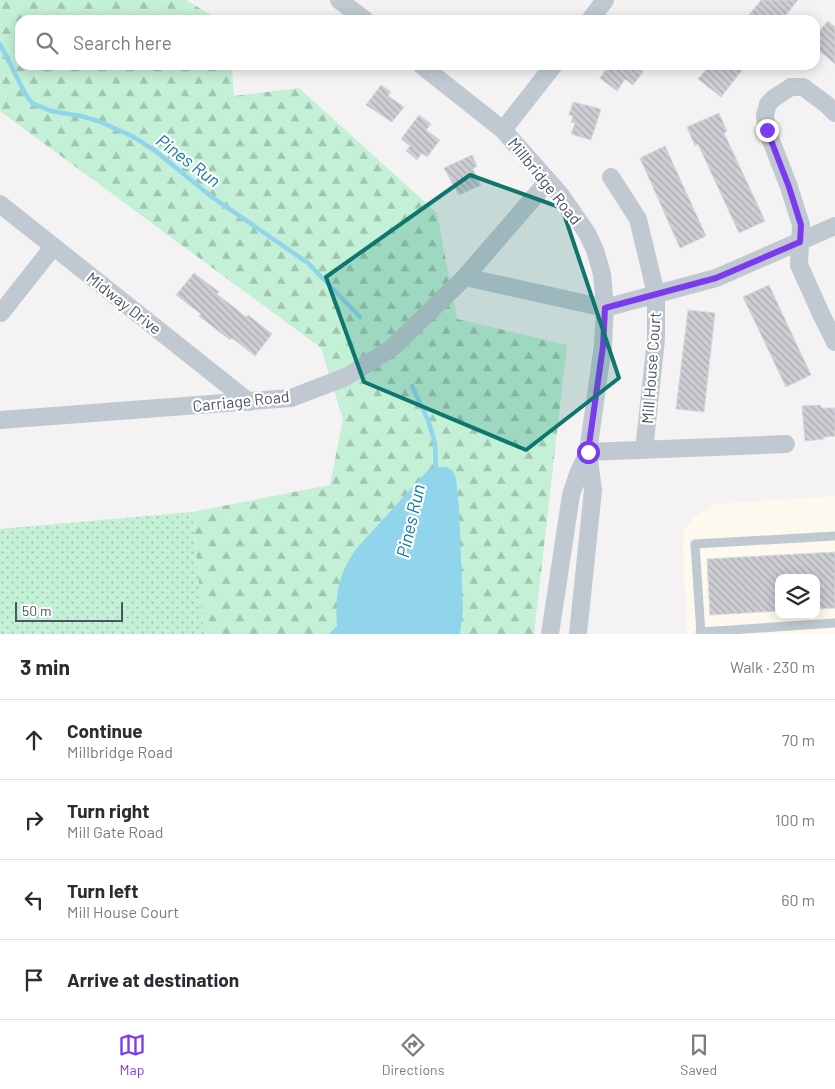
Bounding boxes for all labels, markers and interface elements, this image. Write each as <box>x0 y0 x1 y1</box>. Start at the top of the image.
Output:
search box <box>15 15 820 70</box>
icon: search <box>33 29 61 57</box>
text: Search here <box>73 31 172 54</box>
route end <box>756 119 779 142</box>
water label: Pines Run <box>152 129 225 191</box>
street label: Millbridge Road <box>505 134 586 228</box>
street label: Midway Drive <box>83 267 166 338</box>
street label: Mill House Court <box>637 311 664 425</box>
street label: Carriage Road <box>192 386 290 415</box>
route start <box>577 441 600 464</box>
water label: Pines Run <box>391 482 429 560</box>
map controls <box>775 574 820 619</box>
button: layers <box>775 574 820 619</box>
scale bar <box>15 599 122 622</box>
text: 50 m <box>22 602 51 619</box>
text: 3 min <box>20 654 70 679</box>
text: Walk · 230 m <box>730 657 815 676</box>
text: Continue <box>67 719 143 742</box>
icon: ahead <box>20 726 48 754</box>
text: 70 m <box>782 730 815 749</box>
text: Millbridge Road <box>67 742 173 761</box>
text: Turn right <box>67 799 149 822</box>
icon: right <box>20 806 48 834</box>
text: 100 m <box>775 810 815 829</box>
text: Mill Gate Road <box>67 822 164 841</box>
text: Turn left <box>67 879 138 902</box>
icon: left <box>20 886 48 914</box>
text: 60 m <box>781 890 815 909</box>
text: Mill House Court <box>67 902 179 921</box>
icon: arrive <box>20 966 48 994</box>
text: Arrive at destination <box>67 968 239 991</box>
tab: Map <box>118 1031 146 1078</box>
tab: Directions <box>382 1031 444 1078</box>
tab: Saved <box>680 1031 717 1078</box>

